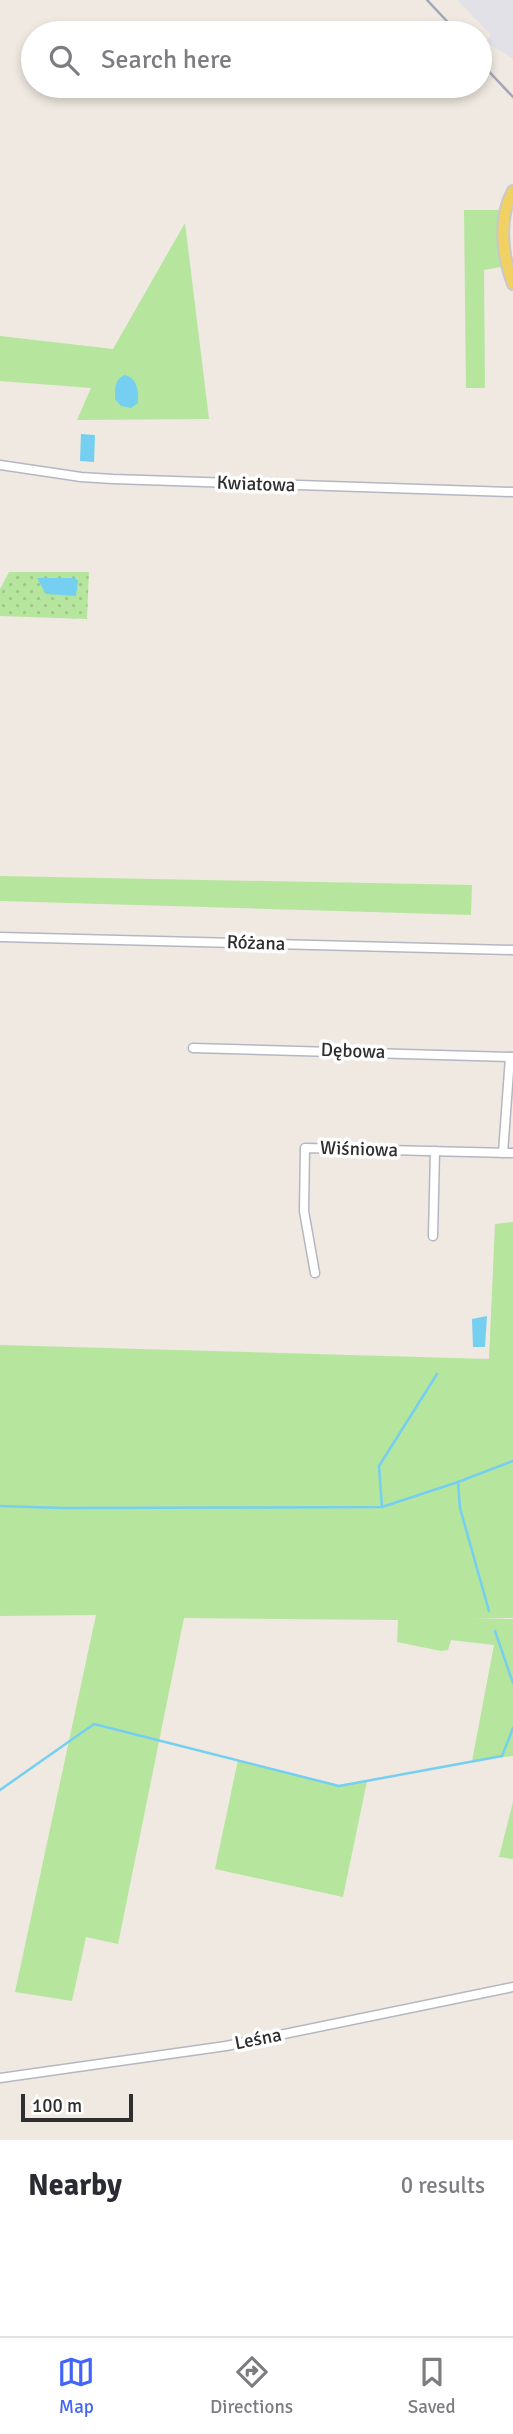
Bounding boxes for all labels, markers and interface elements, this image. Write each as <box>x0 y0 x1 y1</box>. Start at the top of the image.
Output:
search box <box>21 21 492 98</box>
icon: search <box>45 41 83 79</box>
text: Search here <box>101 44 232 76</box>
street label: Kwiatowa <box>216 471 296 497</box>
street label: Różana <box>226 930 286 956</box>
street label: Dębowa <box>320 1038 386 1064</box>
street label: Wiśniowa <box>320 1136 398 1162</box>
street label: Leśna <box>233 2023 283 2055</box>
scale bar <box>21 2091 133 2123</box>
text: 100 m <box>32 2094 82 2118</box>
text: Nearby <box>28 2167 122 2204</box>
text: 0 results <box>401 2171 485 2200</box>
tab: Map <box>57 2353 95 2419</box>
tab: Directions <box>210 2353 293 2419</box>
tab: Saved <box>408 2353 456 2419</box>

